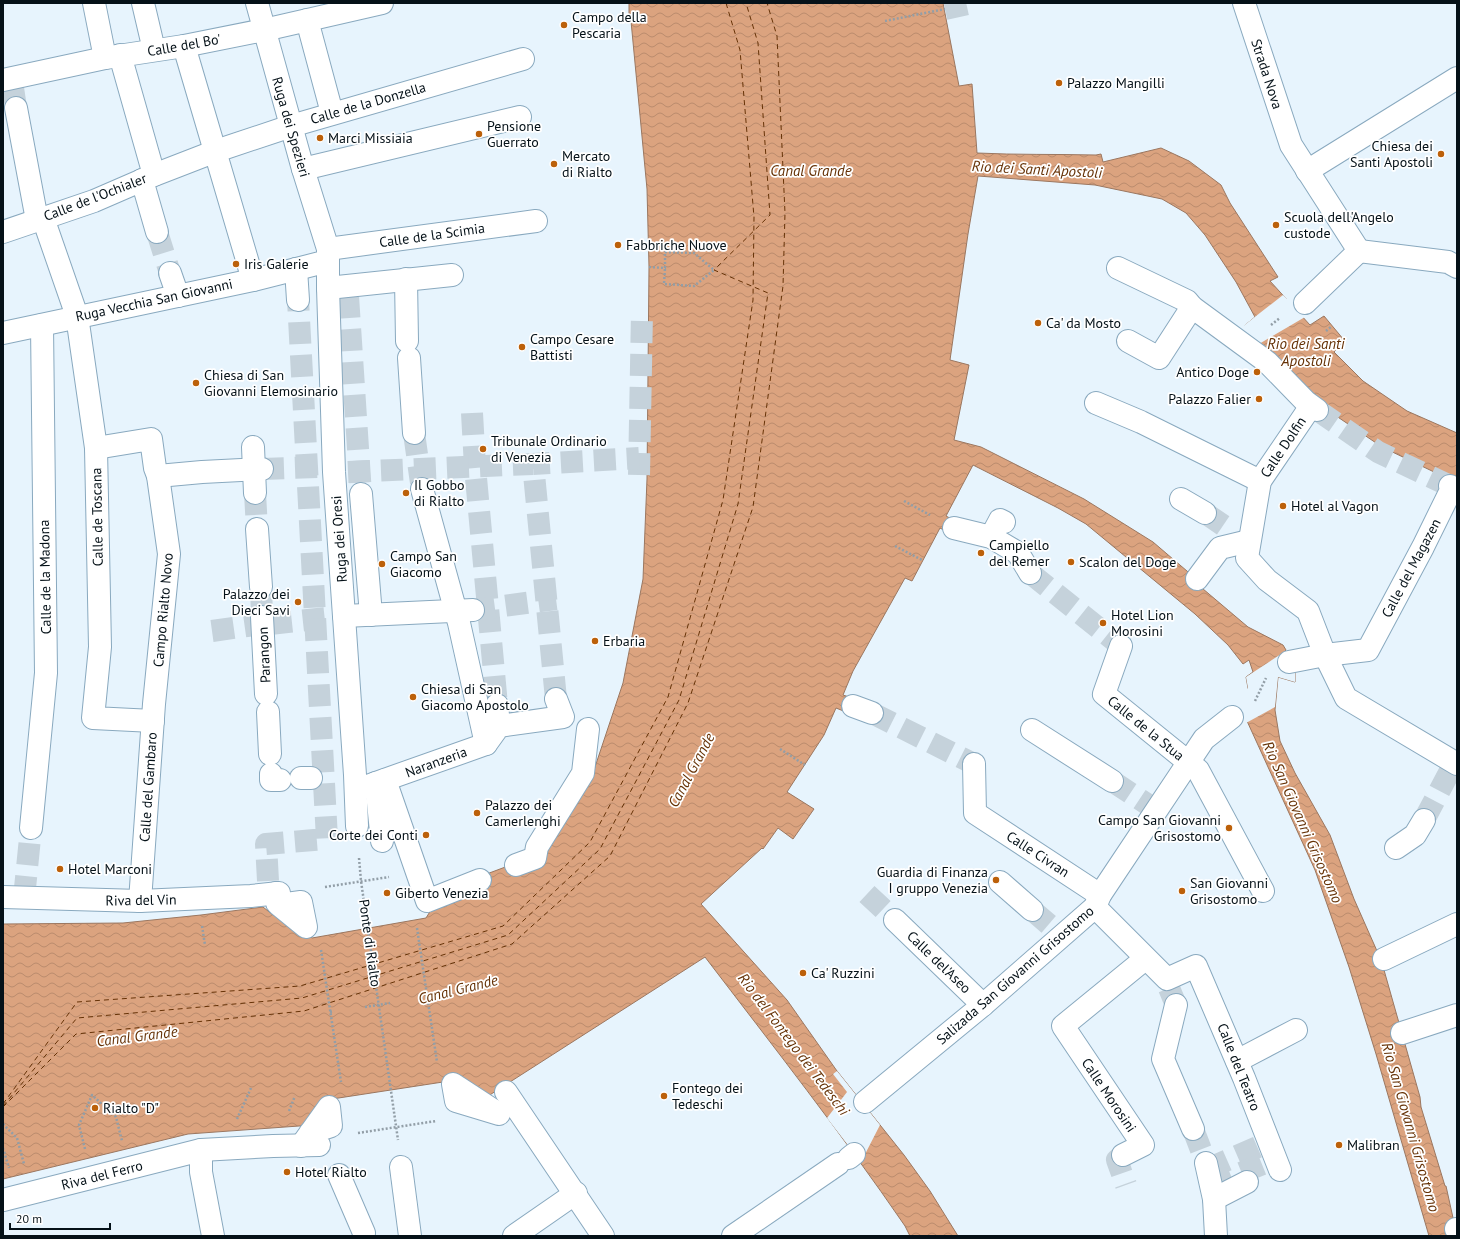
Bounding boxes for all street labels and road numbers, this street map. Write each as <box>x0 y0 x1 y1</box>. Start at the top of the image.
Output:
street label: Calle del Bo' <box>146 30 222 60</box>
street label: Strada Nova <box>1247 37 1287 111</box>
street label: Ruga dei Spezieri <box>268 75 314 179</box>
street label: Calle de la Donzella <box>308 78 428 128</box>
street label: Calle de l'Ochialer <box>41 169 149 225</box>
street label: Calle de la Scimia <box>378 219 486 251</box>
street label: Ruga Vecchia San Giovanni <box>74 275 234 325</box>
street label: Calle Dolfin <box>1256 413 1310 481</box>
street label: Calle de Toscana <box>87 467 107 567</box>
street label: Ruga dei Oresi <box>327 495 351 583</box>
street label: Calle del Magazen <box>1377 515 1445 621</box>
street label: Calle de la Madona <box>35 520 55 634</box>
street label: Campo Rialto Novo <box>149 552 177 668</box>
street label: Parangon <box>254 626 274 684</box>
street label: Calle de la Stua <box>1104 692 1188 764</box>
street label: Calle del Gambaro <box>135 732 161 842</box>
street label: Naranzeria <box>403 743 469 781</box>
street label: Calle Civran <box>1003 827 1073 881</box>
street label: Riva del Vin <box>105 890 177 910</box>
street label: Ponte di Rialto <box>355 898 385 988</box>
street label: Salizada San Giovanni Grisostomo <box>933 902 1097 1048</box>
street label: Calle del'Aseo <box>903 927 975 997</box>
street label: Calle del Teatro <box>1213 1021 1265 1113</box>
street label: Calle Morosini <box>1078 1054 1140 1136</box>
street label: Riva del Ferro <box>59 1156 145 1194</box>

